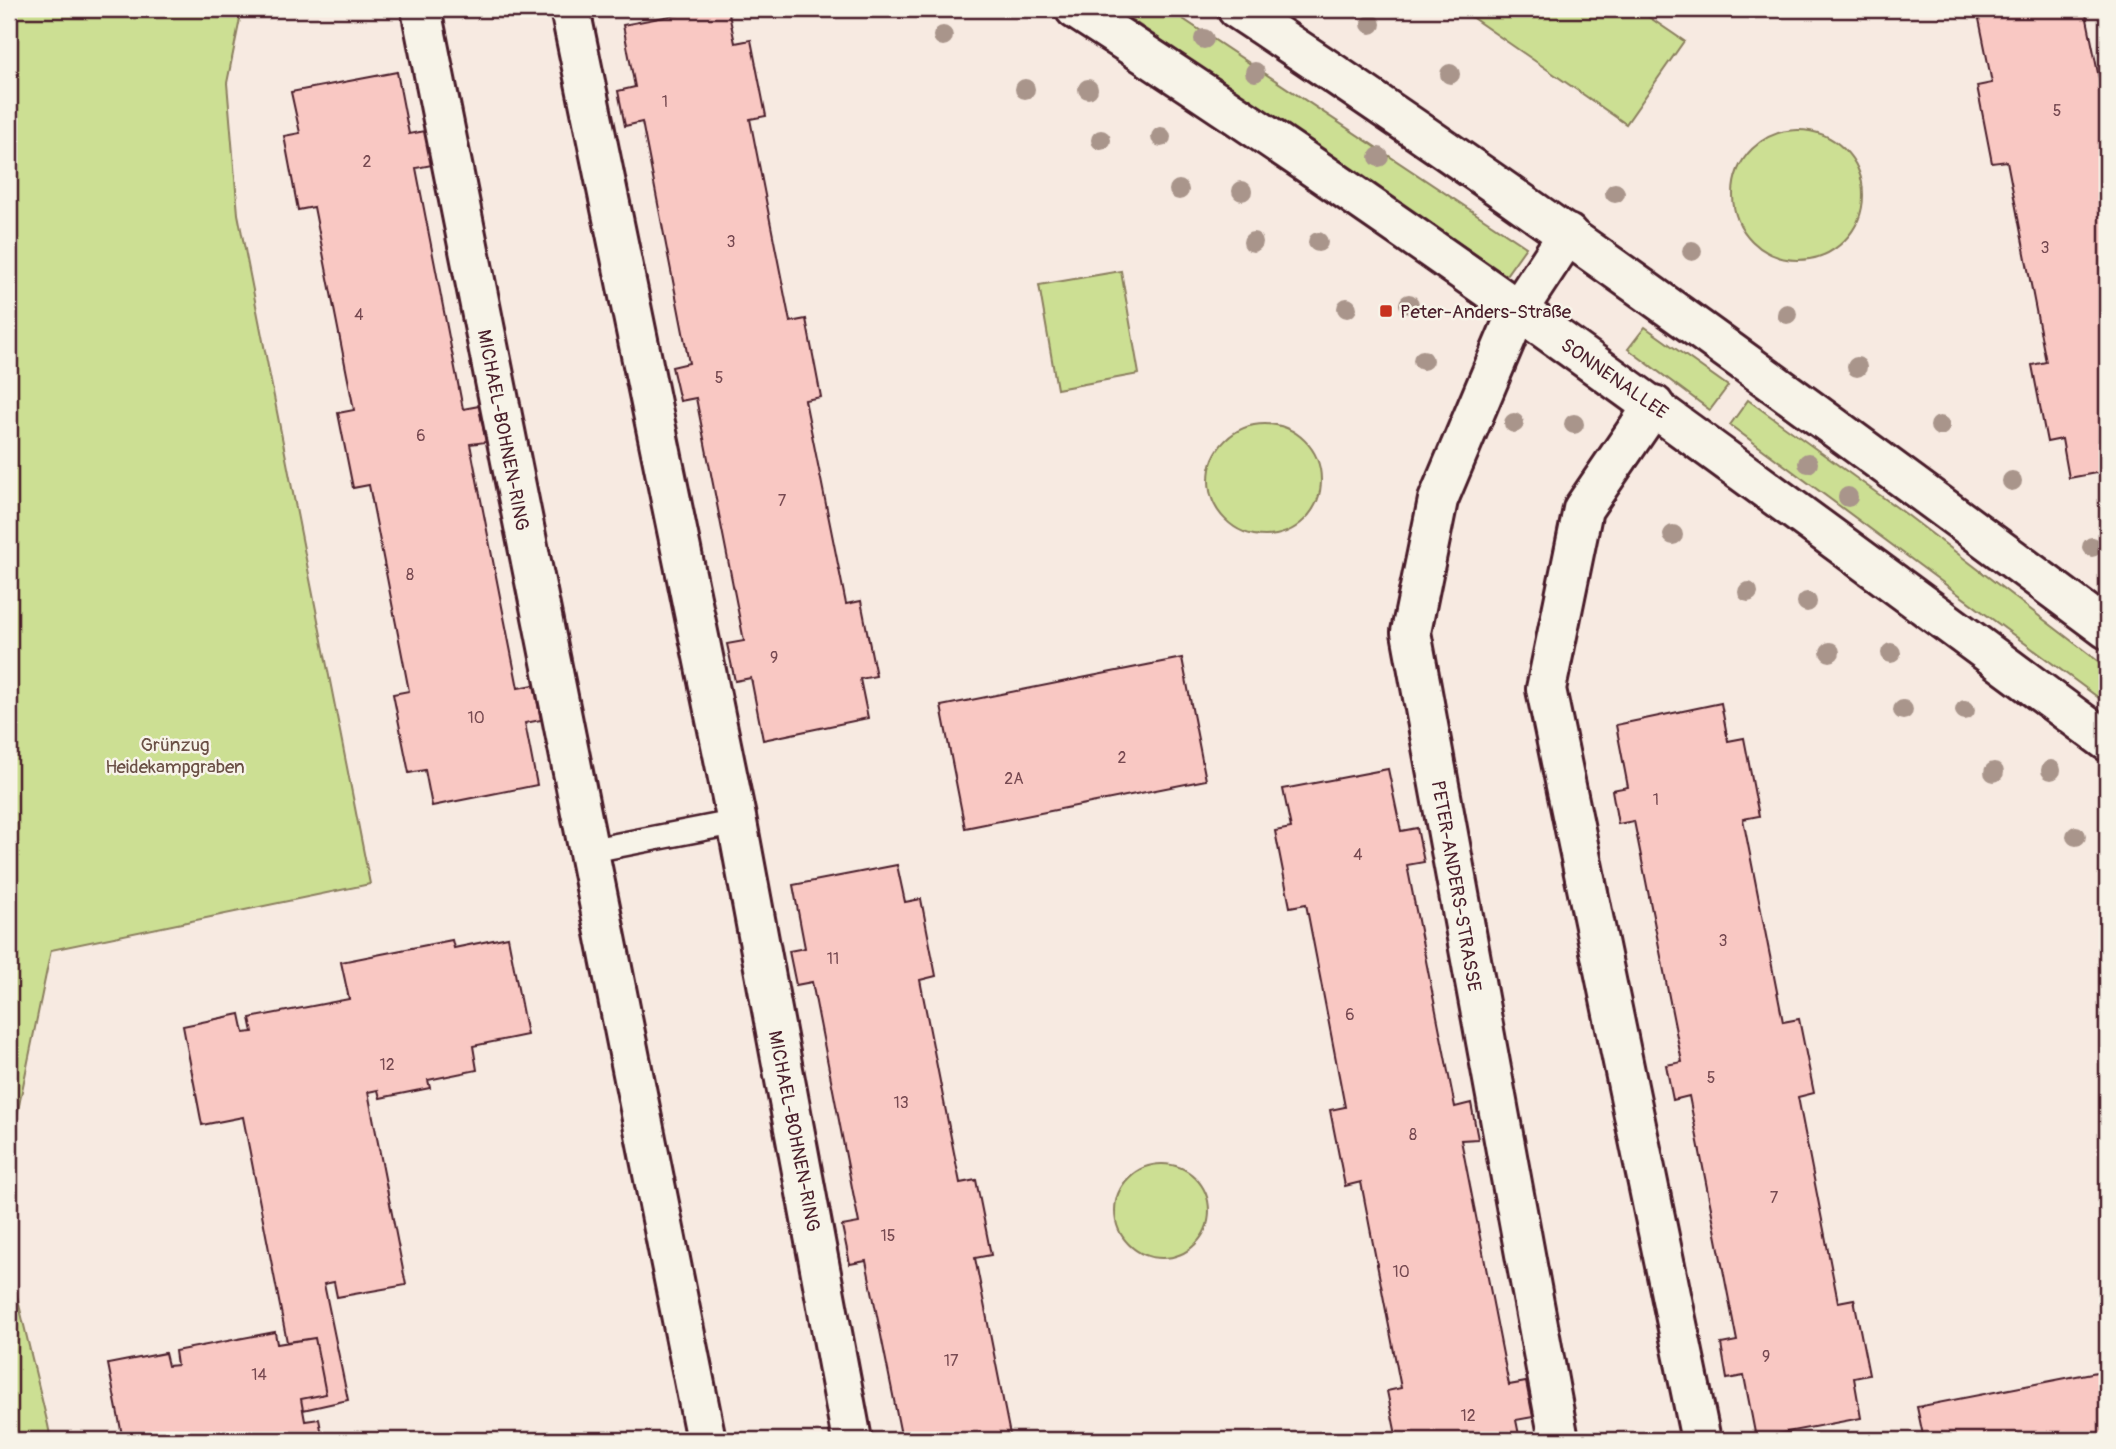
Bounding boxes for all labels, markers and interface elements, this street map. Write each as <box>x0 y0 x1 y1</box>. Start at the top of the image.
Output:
house number: 1 <box>662 92 668 112</box>
house number: 5 <box>2053 101 2061 121</box>
house number: 2 <box>363 152 372 172</box>
house number: 3 <box>727 232 736 252</box>
house number: 3 <box>2041 238 2050 258</box>
place label: Peter-Anders-Straße <box>1400 300 1572 324</box>
marker: Peter-Anders-Straße <box>1378 303 1394 319</box>
house number: 4 <box>354 305 364 325</box>
street label: MICHAEL-BOHNEN-RING <box>472 328 534 533</box>
street label: SONNENALLEE <box>1556 333 1673 425</box>
house number: 5 <box>715 368 723 388</box>
house number: 6 <box>416 426 426 446</box>
house number: 7 <box>778 491 787 511</box>
house number: 8 <box>406 565 414 585</box>
house number: 9 <box>770 648 778 668</box>
house number: 10 <box>467 708 485 728</box>
park label: Grünzug Heidekampgraben <box>105 733 245 779</box>
house number: 2 <box>1118 748 1127 768</box>
house number: 2A <box>1004 769 1024 789</box>
street label: PETER-ANDERS-STRASSE <box>1426 779 1486 994</box>
house number: 1 <box>1653 790 1659 810</box>
house number: 4 <box>1353 845 1363 865</box>
house number: 3 <box>1719 931 1728 951</box>
house number: 11 <box>827 949 839 969</box>
house number: 6 <box>1345 1005 1355 1025</box>
street label: MICHAEL-BOHNEN-RING <box>763 1029 825 1234</box>
house number: 12 <box>379 1055 395 1075</box>
house number: 5 <box>1707 1068 1715 1088</box>
house number: 13 <box>893 1093 909 1113</box>
house number: 8 <box>1409 1125 1417 1145</box>
house number: 7 <box>1770 1188 1779 1208</box>
house number: 15 <box>881 1226 895 1246</box>
house number: 10 <box>1392 1262 1410 1282</box>
house number: 9 <box>1762 1347 1770 1367</box>
house number: 17 <box>944 1351 959 1371</box>
house number: 14 <box>251 1365 267 1385</box>
house number: 12 <box>1460 1406 1476 1426</box>

